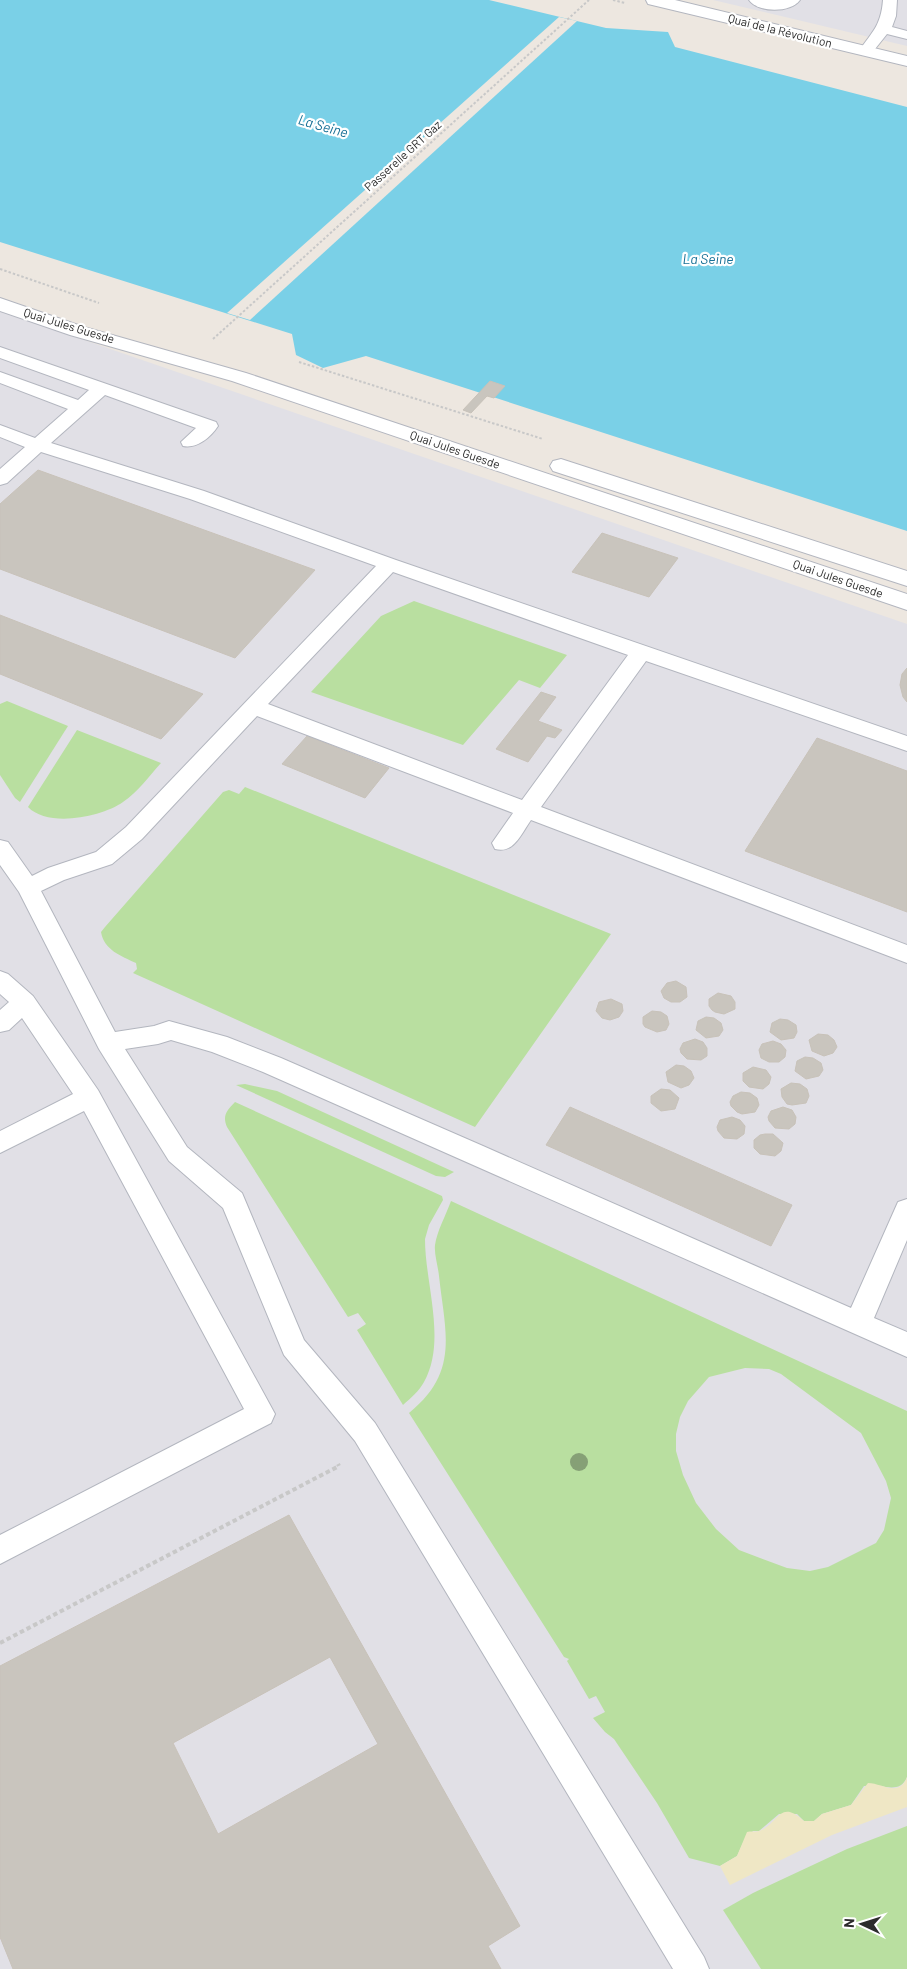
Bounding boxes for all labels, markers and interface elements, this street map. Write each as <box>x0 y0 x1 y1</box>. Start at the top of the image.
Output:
street label: Quai de la Révolution <box>727 10 834 50</box>
water label: La Seine <box>296 110 350 141</box>
street label: Passerelle GRT Gaz <box>361 117 444 193</box>
water label: La Seine <box>683 250 733 267</box>
street label: Quai Jules Guesde <box>22 305 116 346</box>
street label: Quai Jules Guesde <box>408 427 502 471</box>
street label: Quai Jules Guesde <box>791 556 885 600</box>
north arrow <box>837 1899 887 1949</box>
text: N <box>840 1918 857 1928</box>

